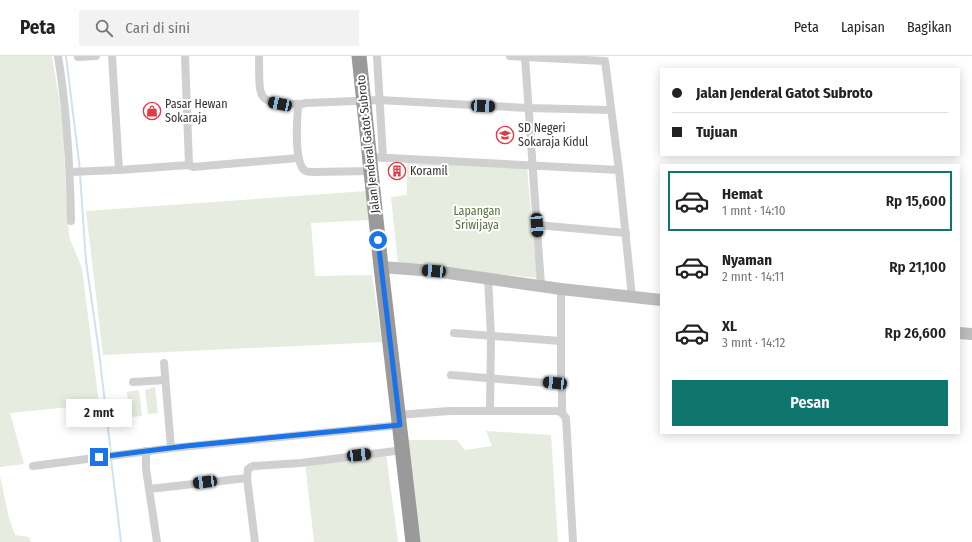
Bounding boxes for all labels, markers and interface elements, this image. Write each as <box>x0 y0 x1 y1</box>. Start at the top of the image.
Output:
search box <box>79 10 359 46</box>
text: Peta <box>20 16 55 39</box>
icon: search <box>93 17 115 39</box>
text: Cari di sini <box>125 19 190 37</box>
text: Peta <box>794 19 819 36</box>
text: Lapisan <box>841 19 885 36</box>
text: Bagikan <box>907 19 952 36</box>
street label: Jalan Jenderal Gatot Subroto <box>354 74 382 214</box>
text: Jalan Jenderal Gatot Subroto <box>696 84 873 102</box>
car <box>267 96 293 112</box>
place label: Pasar Hewan Sokaraja <box>165 97 228 125</box>
car <box>471 99 495 113</box>
shop icon: Pasar Hewan Sokaraja <box>142 101 162 121</box>
place label: SD Negeri Sokaraja Kidul <box>518 121 588 149</box>
text: Tujuan <box>696 123 738 141</box>
school or university icon: SD Negeri Sokaraja Kidul <box>495 125 515 145</box>
building icon: Koramil <box>387 161 407 181</box>
place label: Koramil <box>410 164 448 178</box>
icon: car <box>674 183 710 219</box>
text: Hemat <box>722 185 763 203</box>
text: Rp 15,600 <box>886 192 946 210</box>
text: 1 mnt · 14:10 <box>722 203 786 218</box>
park label: Lapangan Sriwijaya <box>453 204 501 232</box>
car <box>530 213 544 237</box>
route start <box>369 231 387 249</box>
icon: car <box>674 249 710 285</box>
text: Nyaman <box>722 251 772 269</box>
text: Rp 21,100 <box>889 258 946 276</box>
car <box>422 264 446 278</box>
text: 2 mnt · 14:11 <box>722 269 784 284</box>
icon: car <box>674 315 710 351</box>
text: XL <box>722 317 737 335</box>
text: Rp 26,600 <box>885 324 946 342</box>
text: 3 mnt · 14:12 <box>722 335 785 350</box>
car <box>543 376 567 390</box>
button: Pesan <box>672 380 948 426</box>
callout: 2 mnt <box>66 399 132 427</box>
text: 2 mnt <box>84 405 114 420</box>
route end <box>90 448 108 466</box>
car <box>346 448 372 462</box>
car <box>192 475 218 489</box>

